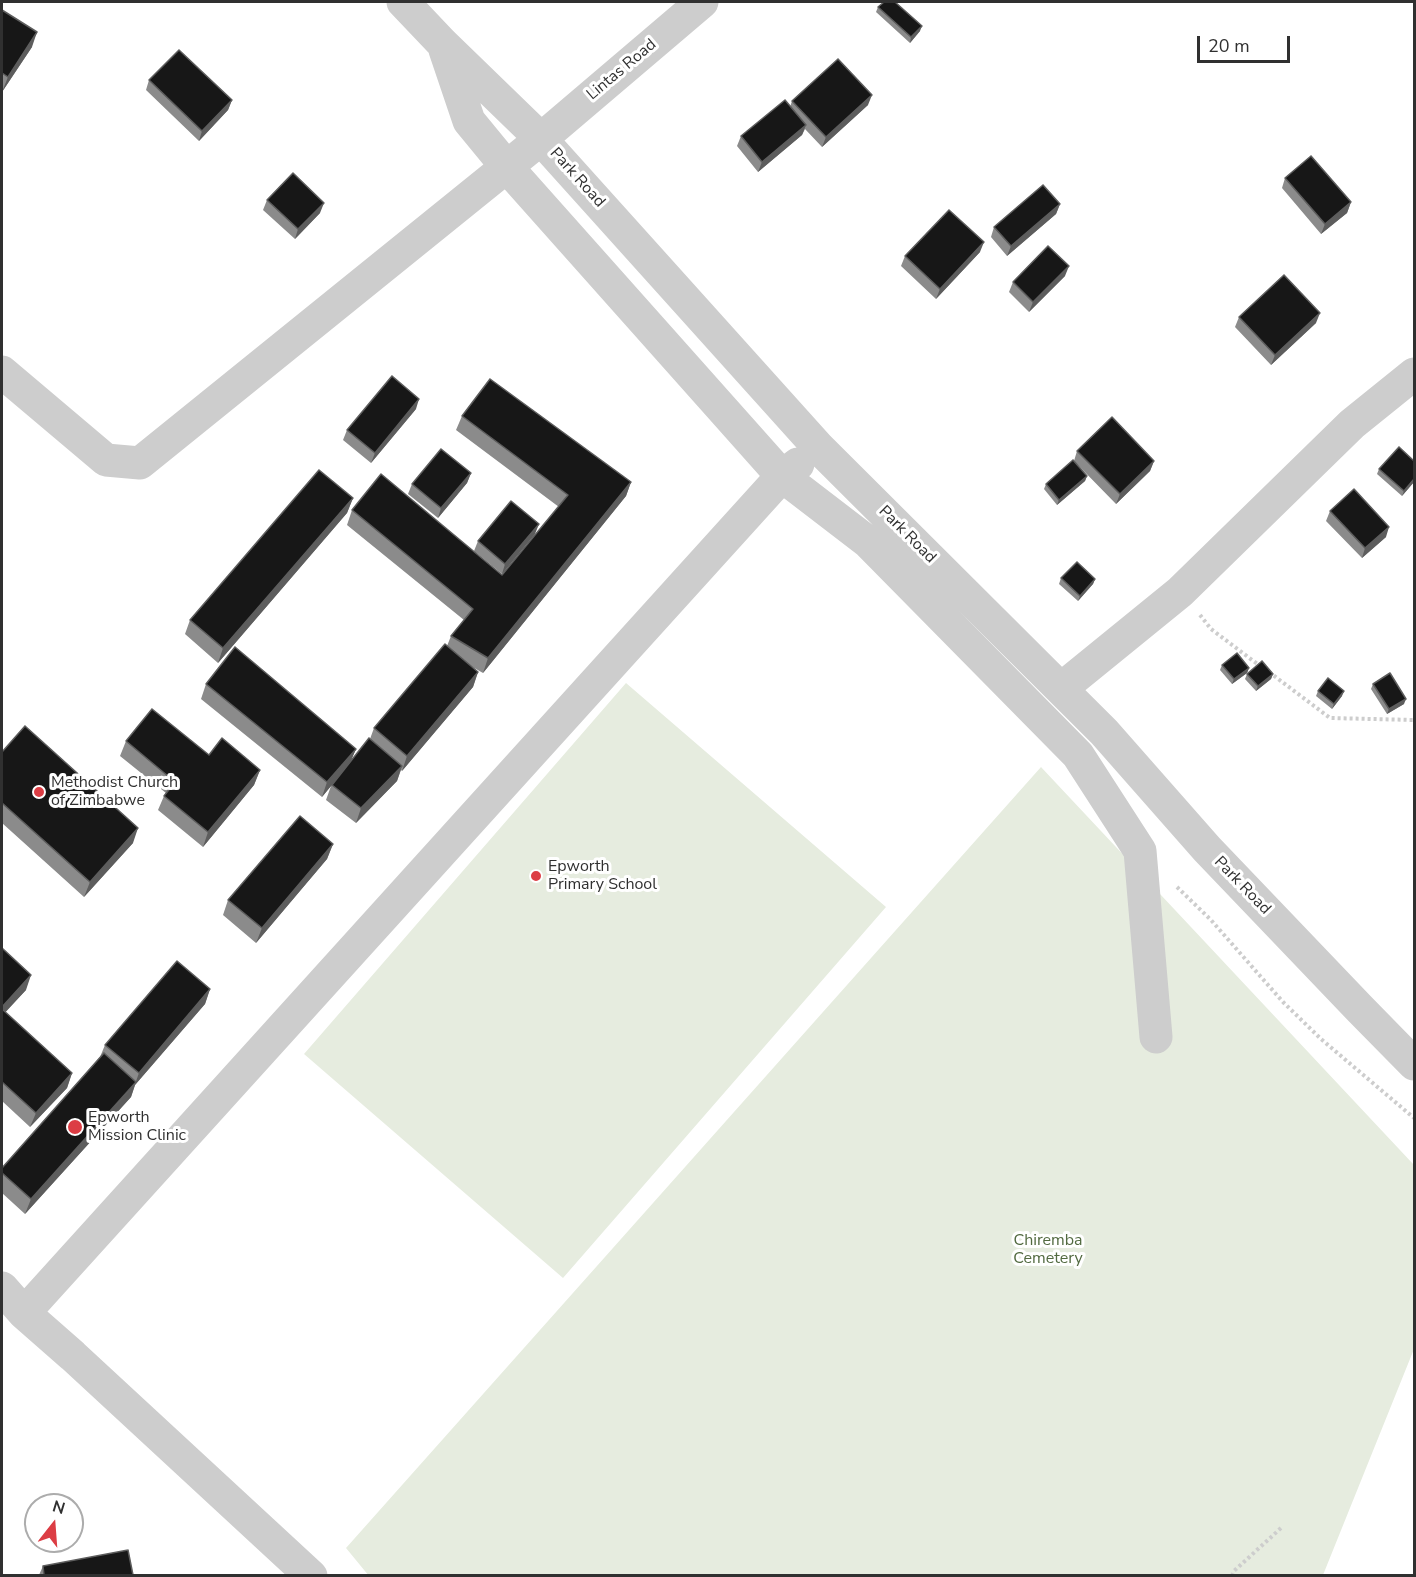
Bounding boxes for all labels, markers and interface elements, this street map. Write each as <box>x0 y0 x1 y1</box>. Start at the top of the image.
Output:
scale bar <box>1200 24 1293 62</box>
text: 20 m <box>1208 34 1250 58</box>
street label: Lintas Road <box>583 35 661 105</box>
street label: Park Road <box>545 144 609 212</box>
street label: Park Road <box>874 502 940 568</box>
place label: Methodist Church of Zimbabwe <box>51 773 178 811</box>
marker: Methodist Church of Zimbabwe <box>32 785 46 799</box>
street label: Park Road <box>1210 853 1274 919</box>
place label: Epworth Primary School <box>548 857 657 895</box>
marker: Epworth Primary School <box>529 869 543 883</box>
place label: Epworth Mission Clinic <box>88 1108 186 1146</box>
marker: Epworth Mission Clinic <box>66 1118 84 1136</box>
park label: Chiremba Cemetery <box>1013 1231 1083 1269</box>
north arrow <box>24 1493 84 1553</box>
text: N <box>50 1495 68 1520</box>

